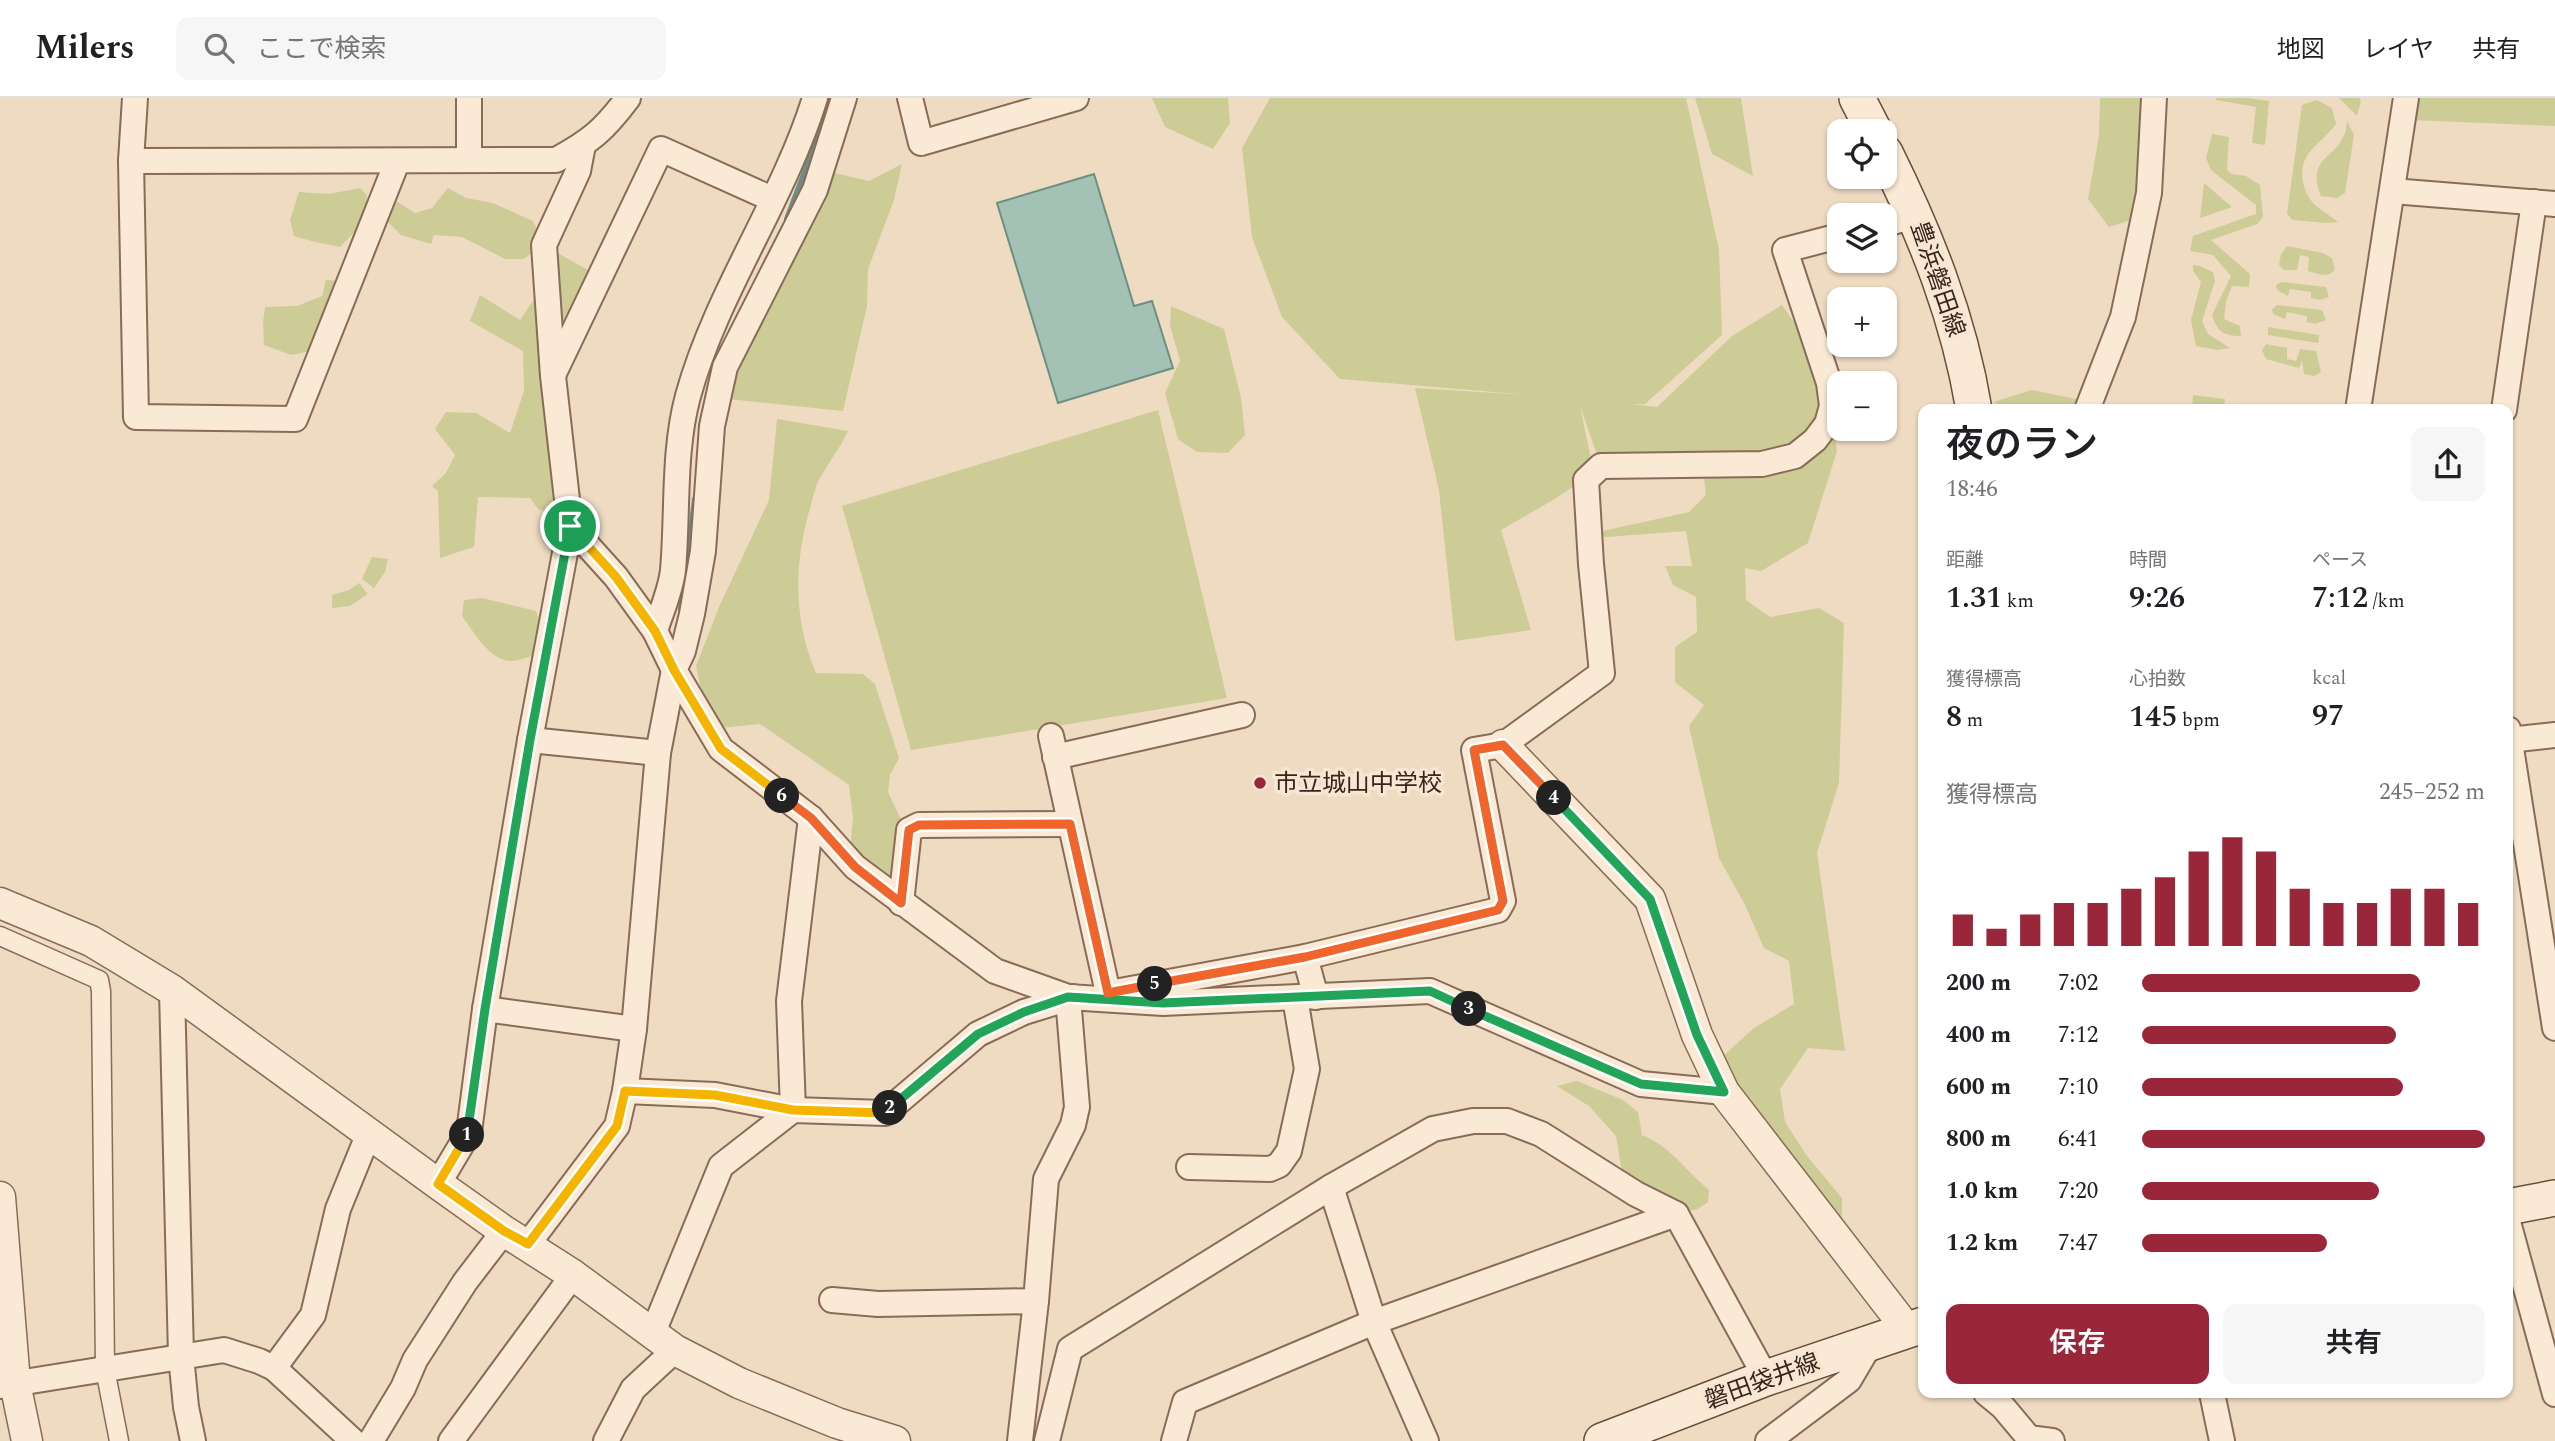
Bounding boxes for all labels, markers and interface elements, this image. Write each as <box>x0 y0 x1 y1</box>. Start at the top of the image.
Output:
search box <box>176 17 666 80</box>
text: Milers <box>35 23 134 73</box>
icon: search <box>200 29 238 67</box>
text: ここで検索 <box>256 29 386 69</box>
text: 地図 <box>2277 32 2325 68</box>
text: レイヤ <box>2363 32 2434 68</box>
text: 共有 <box>2472 32 2520 68</box>
map controls <box>1827 119 1897 441</box>
button: locate <box>1827 119 1897 189</box>
button: layers <box>1827 203 1897 273</box>
street label: 豊浜磐田線 <box>1901 217 1974 342</box>
button: + <box>1827 287 1897 357</box>
button: − <box>1827 371 1897 441</box>
text: 夜のラン <box>1946 417 2098 475</box>
button: share <box>2411 427 2485 501</box>
text: 18:46 <box>1946 472 1998 507</box>
pin <box>540 496 600 556</box>
icon: arrive <box>551 507 589 545</box>
text: 距離 <box>1946 546 1984 575</box>
text: 時間 <box>2129 546 2167 575</box>
text: ペース <box>2312 546 2368 575</box>
text: 1.31 <box>1946 575 2002 621</box>
text: 9:26 <box>2129 575 2185 621</box>
text: 7:12 <box>2312 575 2368 621</box>
text: km <box>2002 587 2034 616</box>
text: /km <box>2368 587 2405 616</box>
text: kcal <box>2312 664 2346 693</box>
text: 獲得標高 <box>1946 665 2022 694</box>
text: 心拍数 <box>2129 665 2186 694</box>
text: 97 <box>2312 693 2344 739</box>
text: 8 <box>1946 694 1962 740</box>
text: 145 <box>2129 694 2177 740</box>
text: m <box>1962 706 1983 735</box>
text: bpm <box>2177 706 2220 735</box>
place label: 市立城山中学校 <box>1274 766 1442 802</box>
marker: 市立城山中学校 <box>1252 775 1268 791</box>
text: 245–252 m <box>2379 775 2485 810</box>
pin: 6 <box>764 778 800 814</box>
text: 獲得標高 <box>1946 778 2038 813</box>
pin: 4 <box>1536 780 1572 816</box>
text: 6 <box>776 781 787 810</box>
text: 4 <box>1548 783 1559 812</box>
pin: 5 <box>1138 966 1172 1001</box>
text: 200 m <box>1946 966 2011 1001</box>
text: 7:02 <box>2058 966 2098 1001</box>
text: 5 <box>1149 969 1160 998</box>
pin: 3 <box>1452 992 1486 1026</box>
text: 3 <box>1463 994 1474 1023</box>
text: 400 m <box>1946 1018 2011 1053</box>
text: 7:12 <box>2058 1018 2098 1053</box>
text: 600 m <box>1946 1070 2011 1105</box>
text: 7:10 <box>2058 1070 2098 1105</box>
pin: 2 <box>872 1090 908 1126</box>
text: 2 <box>884 1093 895 1122</box>
pin: 1 <box>449 1118 484 1152</box>
text: 1 <box>461 1120 472 1149</box>
text: 800 m <box>1946 1122 2011 1157</box>
text: 6:41 <box>2058 1122 2098 1157</box>
text: 1.0 km <box>1946 1174 2018 1209</box>
text: 7:20 <box>2058 1174 2098 1209</box>
text: 1.2 km <box>1946 1226 2018 1261</box>
text: 7:47 <box>2058 1226 2098 1261</box>
button: 保存 <box>1946 1304 2209 1384</box>
button: 共有 <box>2223 1304 2485 1384</box>
street label: 磐田袋井線 <box>1700 1345 1825 1419</box>

